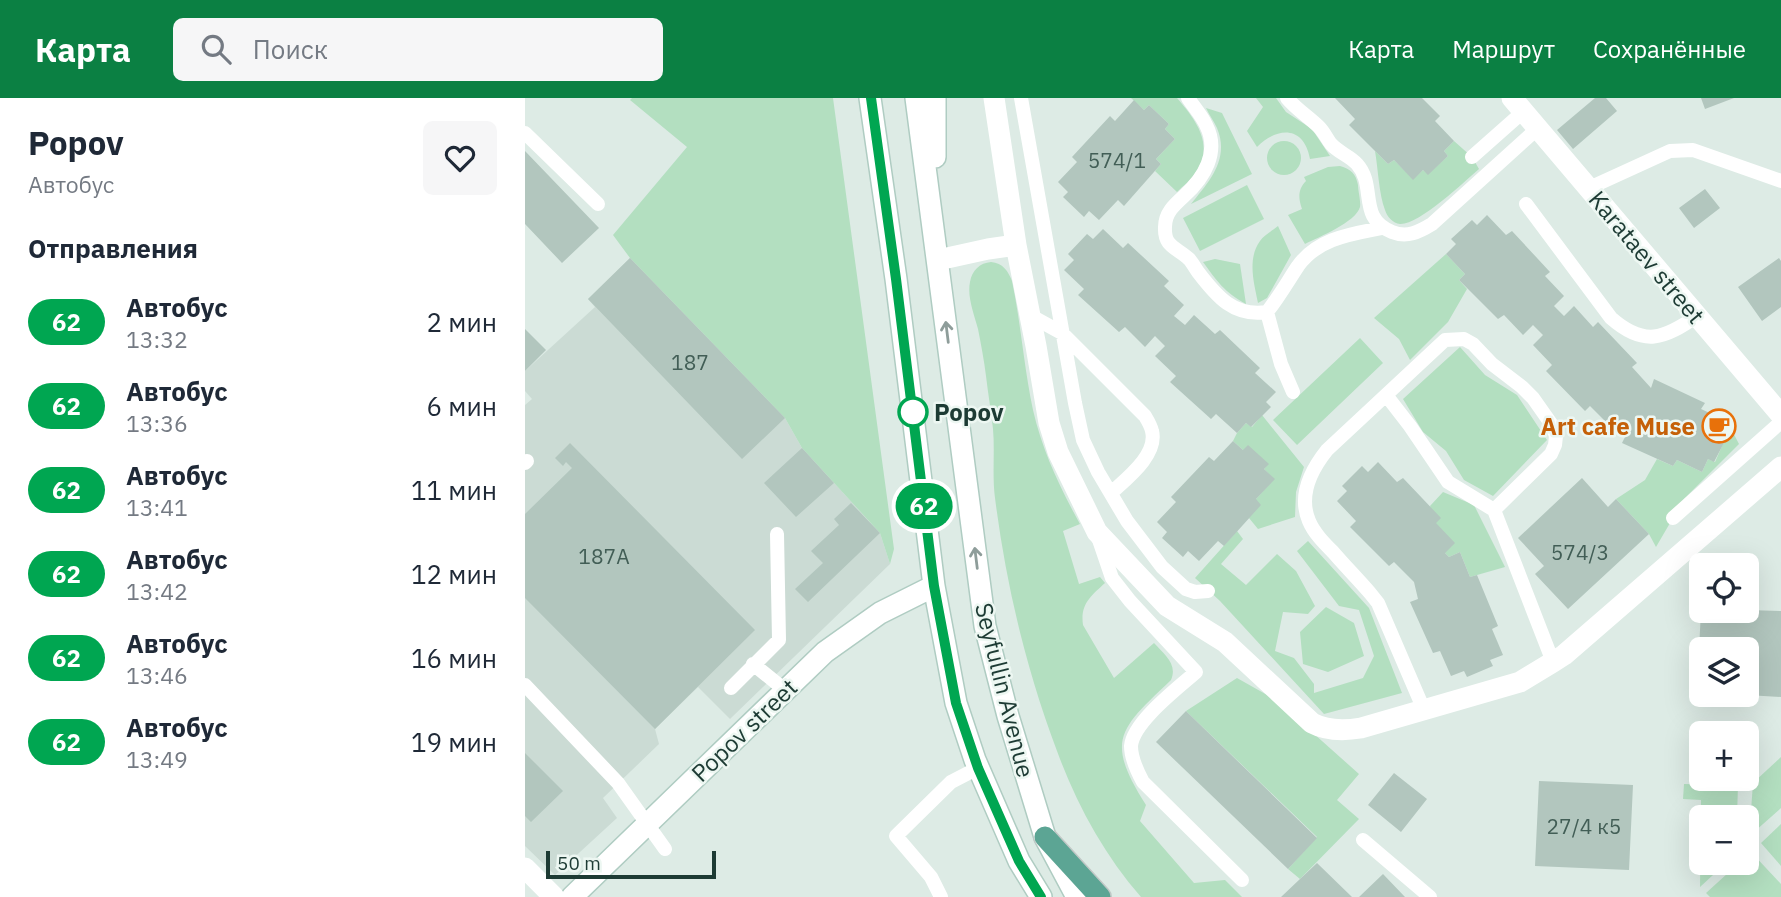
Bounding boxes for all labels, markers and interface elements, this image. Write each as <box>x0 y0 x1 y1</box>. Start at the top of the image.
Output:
search box <box>173 18 663 81</box>
text: Карта <box>35 28 131 71</box>
icon: search <box>197 30 235 68</box>
text: Поиск <box>253 32 328 66</box>
text: Карта <box>1348 33 1414 65</box>
text: Маршрут <box>1452 33 1555 65</box>
text: Сохранённые <box>1593 33 1746 65</box>
text: Popov <box>28 121 124 164</box>
button: heart <box>423 121 497 195</box>
house number: 574/1 <box>1088 146 1146 174</box>
text: Автобус <box>28 169 114 199</box>
street label: Karataev street <box>1582 184 1712 330</box>
text: Отправления <box>28 231 198 265</box>
text: Автобус <box>126 290 228 324</box>
text: 2 мин <box>427 305 497 339</box>
text: 62 <box>52 306 81 338</box>
one-way arrow <box>941 321 954 344</box>
text: 13:32 <box>126 324 188 354</box>
house number: 187 <box>671 348 709 376</box>
text: Автобус <box>126 374 228 408</box>
text: 6 мин <box>427 389 497 423</box>
text: 62 <box>52 390 81 422</box>
place label: Popov <box>934 396 1004 428</box>
marker: Popov <box>898 397 928 427</box>
cafe icon: Art cafe Muse <box>1700 407 1738 445</box>
text: 13:36 <box>126 408 188 438</box>
place label: Art cafe Muse <box>1541 410 1695 442</box>
text: Автобус <box>126 458 228 492</box>
text: 11 мин <box>411 473 497 507</box>
text: 62 <box>52 474 81 506</box>
line badge: 62 <box>893 483 955 529</box>
text: 62 <box>910 490 938 522</box>
text: 13:41 <box>126 492 188 522</box>
house number: 574/3 <box>1551 538 1609 566</box>
text: Автобус <box>126 542 228 576</box>
house number: 187А <box>578 542 630 570</box>
one-way arrow <box>969 547 982 570</box>
map controls <box>1689 553 1759 875</box>
button: locate <box>1689 553 1759 623</box>
text: 12 мин <box>411 557 497 591</box>
text: 62 <box>52 558 81 590</box>
text: 13:42 <box>126 576 188 606</box>
street label: Seyfullin Avenue <box>968 599 1042 781</box>
text: Автобус <box>126 626 228 660</box>
button: layers <box>1689 637 1759 707</box>
text: 16 мин <box>411 641 497 675</box>
text: 62 <box>52 642 81 674</box>
text: 13:46 <box>126 660 188 690</box>
street label: Popov street <box>684 671 804 789</box>
text: Автобус <box>126 710 228 744</box>
button: + <box>1689 721 1759 791</box>
text: 19 мин <box>411 725 497 759</box>
text: 62 <box>52 726 81 758</box>
text: 13:49 <box>126 744 188 774</box>
button: − <box>1689 805 1759 875</box>
house number: 27/4 к5 <box>1547 812 1621 840</box>
scale bar <box>546 848 716 880</box>
text: 50 m <box>557 851 601 875</box>

